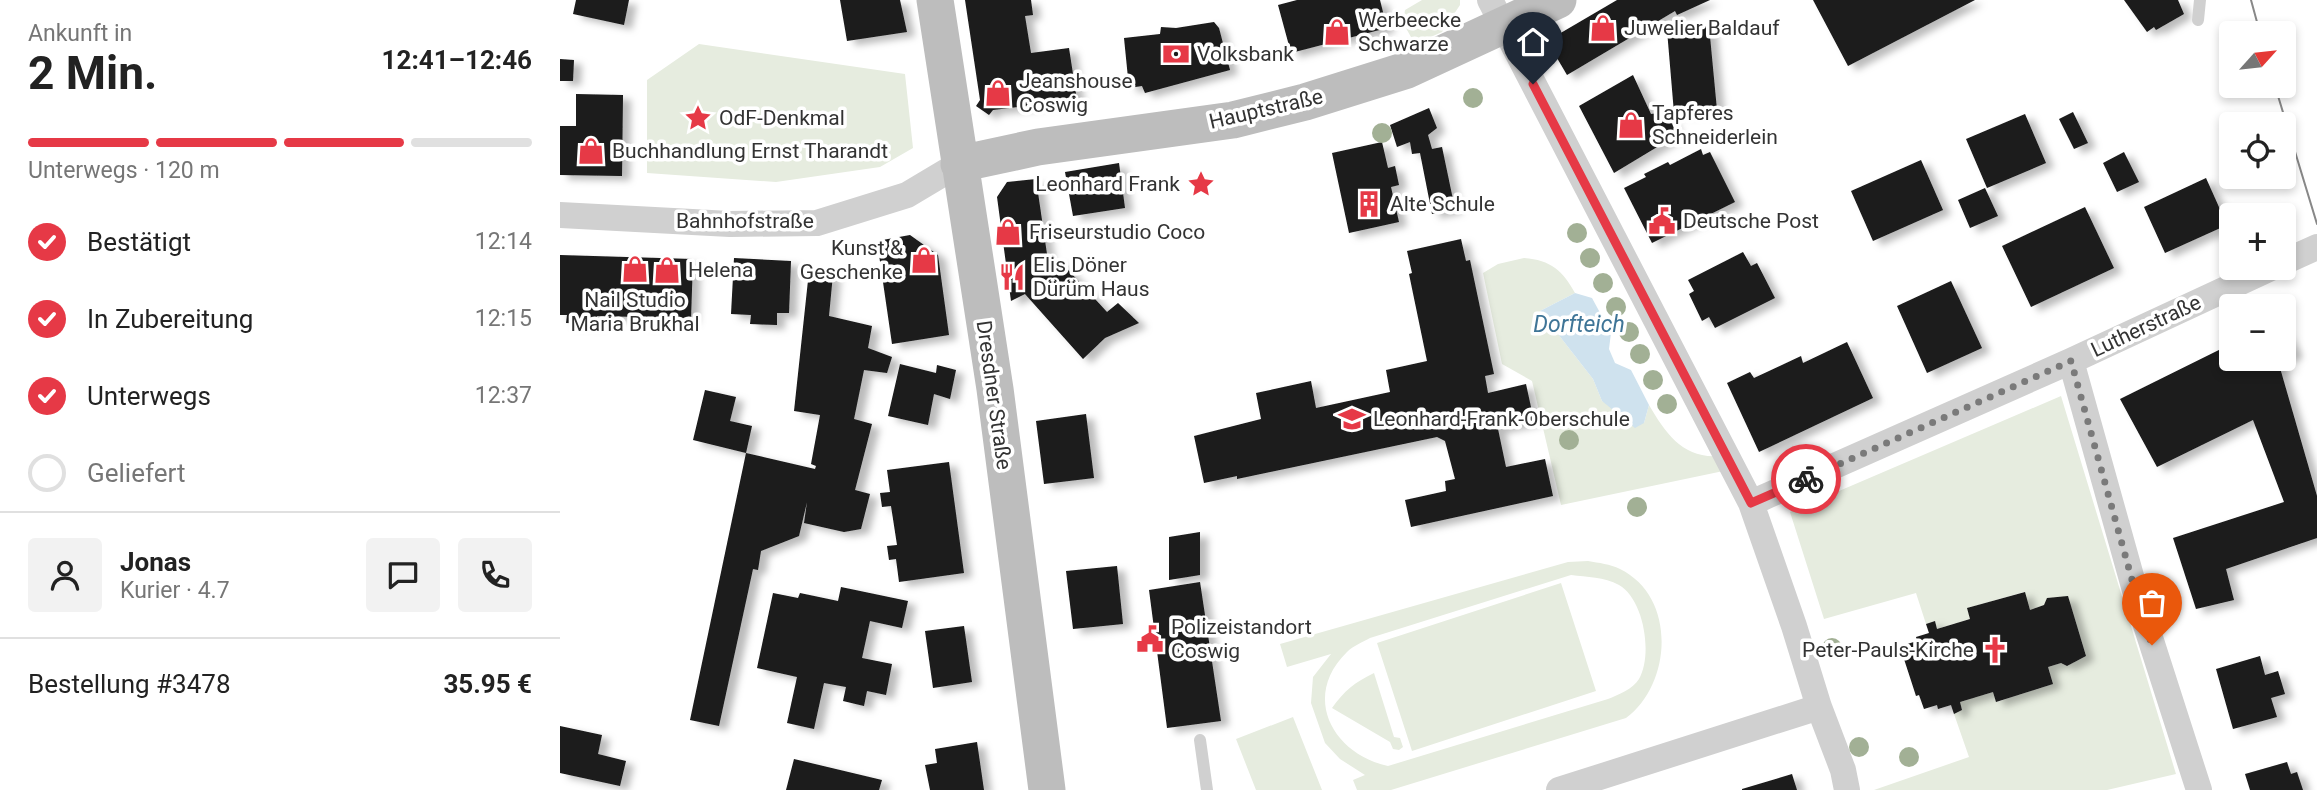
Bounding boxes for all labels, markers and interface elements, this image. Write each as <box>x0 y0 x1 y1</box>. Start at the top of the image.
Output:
place label: Werbeecke Schwarze <box>1358 8 1461 56</box>
pin <box>1503 12.0 1563 84</box>
shop icon: Juwelier Baldauf <box>1588 13 1618 43</box>
place label: Juwelier Baldauf <box>1624 16 1780 40</box>
shop icon: Werbeecke Schwarze <box>1322 17 1352 47</box>
text: Ankunft in <box>28 20 132 47</box>
north arrow <box>2219 21 2296 98</box>
map controls <box>2219 21 2296 371</box>
icon: home <box>1514 23 1552 61</box>
bank icon: Volksbank <box>1161 39 1191 69</box>
place label: Volksbank <box>1197 42 1294 66</box>
text: 12:41–12:46 <box>382 45 532 75</box>
text: 2 Min. <box>28 46 157 100</box>
place label: Jeanshouse Coswig <box>1019 69 1133 117</box>
shop icon: Jeanshouse Coswig <box>983 78 1013 108</box>
street label: Hauptstraße <box>1207 84 1325 134</box>
place label: Tapferes Schneiderlein <box>1652 101 1778 149</box>
place icon: OdF-Denkmal <box>683 103 713 133</box>
place label: OdF-Denkmal <box>719 106 845 130</box>
shop icon: Tapferes Schneiderlein <box>1616 110 1646 140</box>
button: locate <box>2219 112 2296 189</box>
shop icon: Buchhandlung Ernst Tharandt <box>576 136 606 166</box>
place label: Buchhandlung Ernst Tharandt <box>612 139 888 163</box>
text: Unterwegs · 120 m <box>28 157 220 184</box>
place icon: Leonhard Frank <box>1186 169 1216 199</box>
place label: Leonhard Frank <box>1035 172 1180 196</box>
building icon: Alte Schule <box>1354 189 1384 219</box>
place label: Alte Schule <box>1390 192 1495 216</box>
button: + <box>2219 203 2296 280</box>
public building icon: Deutsche Post <box>1647 206 1677 236</box>
street label: Bahnhofstraße <box>676 209 814 233</box>
place label: Deutsche Post <box>1683 209 1819 233</box>
shop icon: Friseurstudio Coco <box>993 217 1023 247</box>
place label: Friseurstudio Coco <box>1029 220 1205 244</box>
icon: check <box>28 223 66 261</box>
text: Bestätigt <box>87 227 191 257</box>
text: 12:14 <box>475 228 532 255</box>
place label: Kunst & Geschenke <box>800 236 903 284</box>
shop icon: Kunst & Geschenke <box>909 245 939 275</box>
place label: Elis Döner Dürüm Haus <box>1033 253 1150 301</box>
shop icon: Nail Studio Maria Brukhal <box>620 254 650 284</box>
shop icon: Helena <box>652 255 682 285</box>
place label: Helena <box>688 258 753 282</box>
restaurant icon: Elis Döner Dürüm Haus <box>997 262 1027 292</box>
place label: Nail Studio Maria Brukhal <box>570 288 700 336</box>
street label: Lutherstraße <box>2087 290 2205 362</box>
button: − <box>2219 294 2296 371</box>
icon: check <box>28 300 66 338</box>
text: In Zubereitung <box>87 304 253 334</box>
text: 12:15 <box>475 305 532 332</box>
water label: Dorfteich <box>1533 311 1625 338</box>
street label: Dresdner Straße <box>972 319 1016 471</box>
icon: check <box>28 377 66 415</box>
text: Unterwegs <box>87 381 211 411</box>
text: 12:37 <box>475 382 532 409</box>
school or university icon: Leonhard-Frank-Oberschule <box>1337 404 1367 434</box>
place label: Leonhard-Frank-Oberschule <box>1373 407 1630 431</box>
courier <box>1771 444 1841 514</box>
text: Geliefert <box>87 458 185 488</box>
icon: bike <box>1787 460 1825 498</box>
button: person <box>28 538 102 612</box>
button: chat <box>366 538 440 612</box>
button: phone <box>458 538 532 612</box>
text: Jonas <box>120 547 191 577</box>
pin <box>2122 573 2182 645</box>
text: Kurier · 4.7 <box>120 577 230 604</box>
icon: bag <box>2133 584 2171 622</box>
place label: Polizeistandort Coswig <box>1171 615 1312 663</box>
public building icon: Polizeistandort Coswig <box>1135 624 1165 654</box>
church icon: Peter-Pauls-Kirche <box>1980 635 2010 665</box>
place label: Peter-Pauls-Kirche <box>1802 638 1974 662</box>
text: Bestellung #3478 <box>28 669 231 699</box>
text: 35.95 € <box>443 669 532 699</box>

